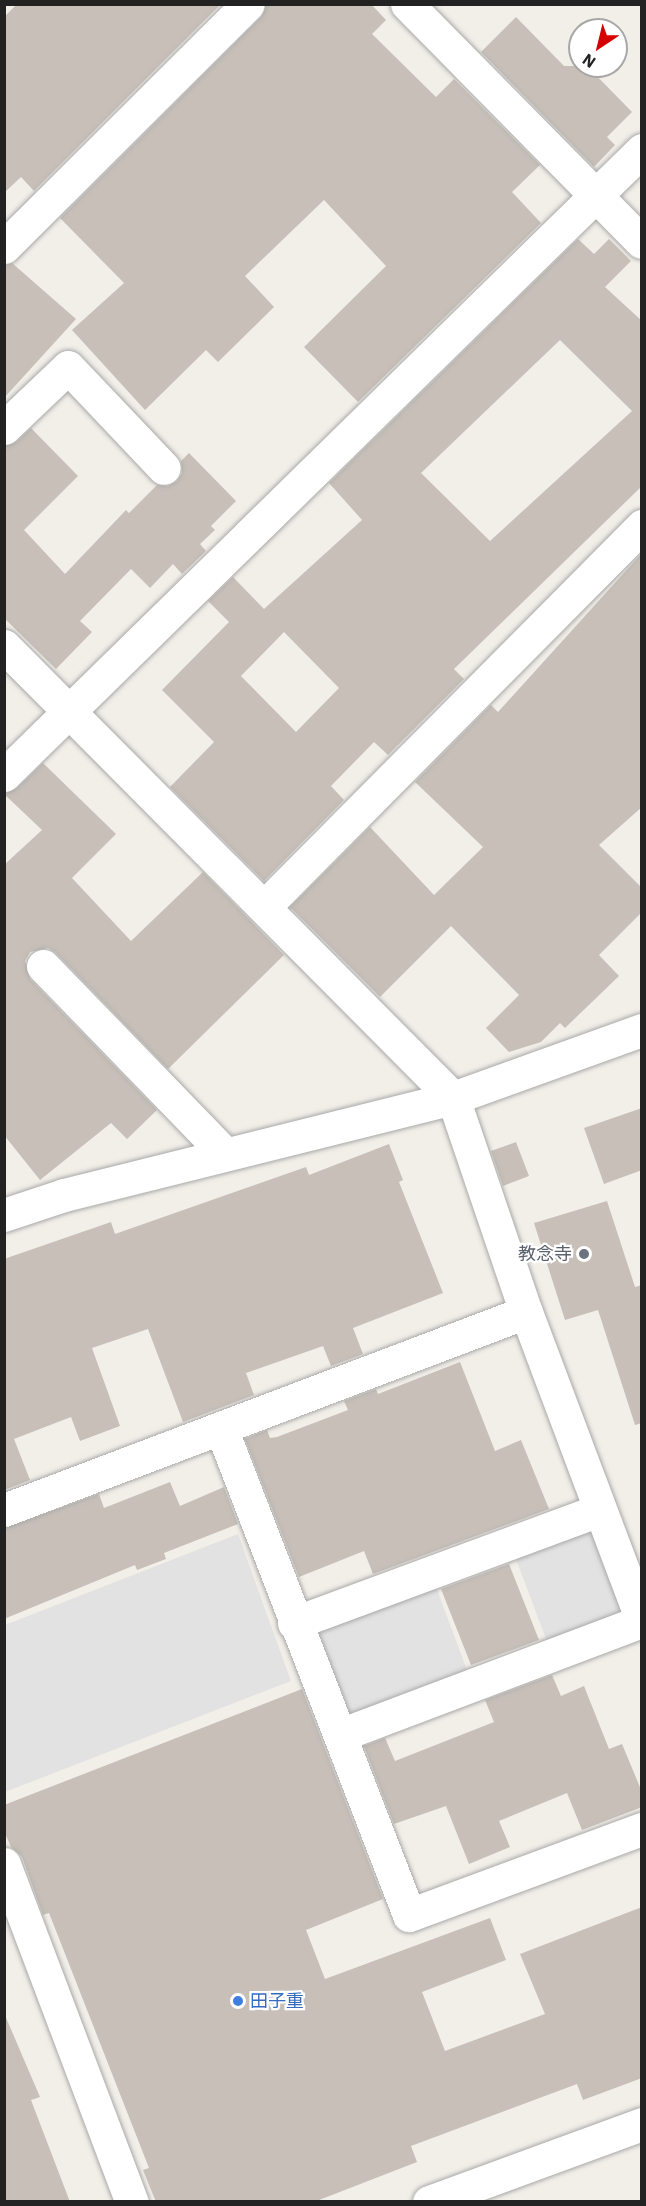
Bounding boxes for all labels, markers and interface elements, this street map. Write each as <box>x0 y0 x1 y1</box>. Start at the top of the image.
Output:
north arrow <box>568 18 628 78</box>
text: N <box>578 50 599 73</box>
place label: 教念寺 <box>518 1243 572 1265</box>
marker: 教念寺 <box>577 1247 591 1261</box>
place label: 田子重 <box>250 1990 304 2012</box>
marker: 田子重 <box>231 1994 245 2008</box>

